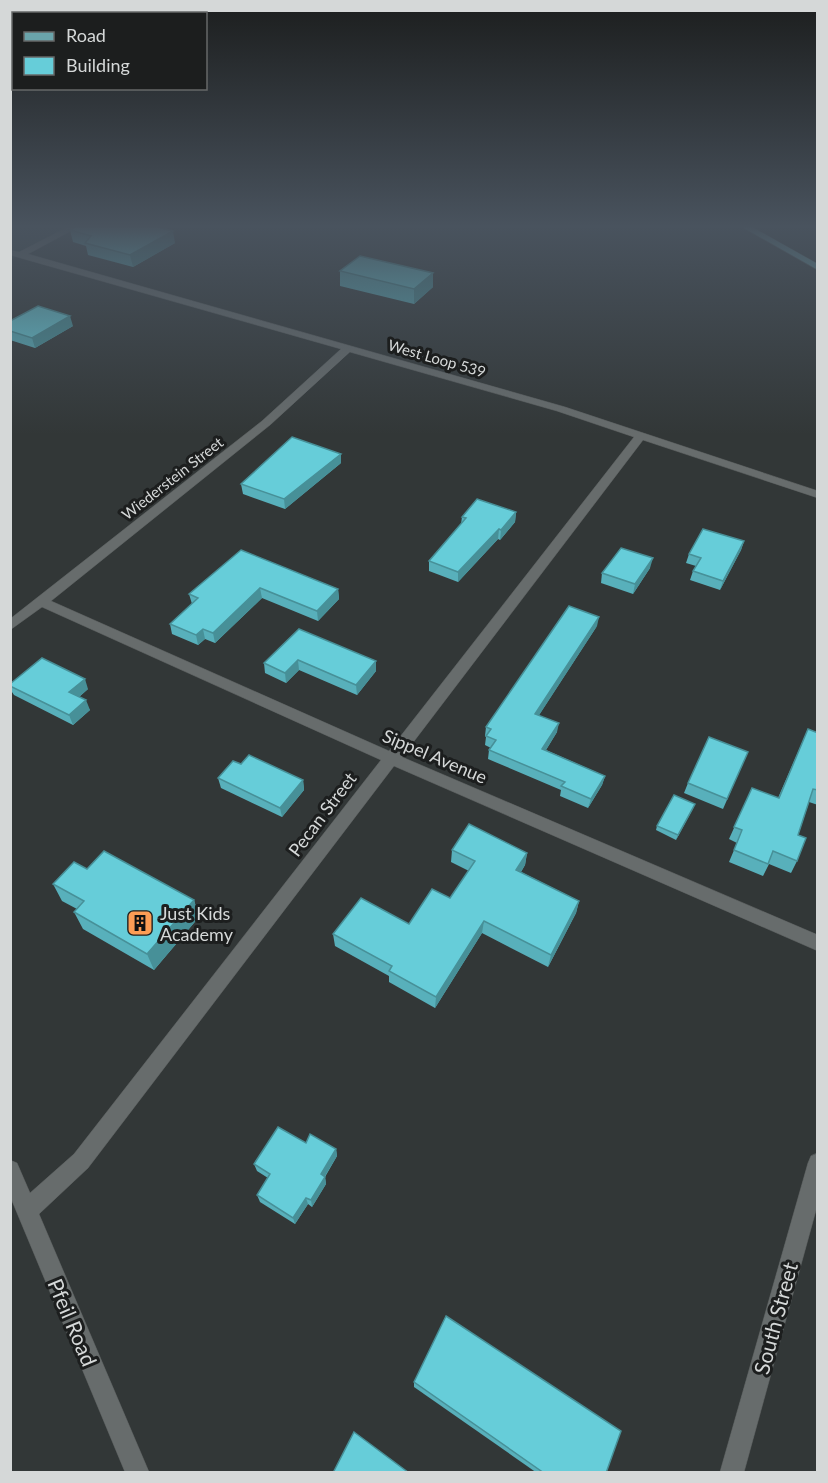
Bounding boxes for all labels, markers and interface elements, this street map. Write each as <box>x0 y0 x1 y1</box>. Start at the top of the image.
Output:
legend <box>12 12 207 90</box>
text: Road <box>66 24 106 46</box>
text: Building <box>66 54 130 76</box>
street label: West Loop 539 <box>386 335 488 381</box>
street label: Wiederstein Street <box>118 432 227 523</box>
street label: Sippel Avenue <box>379 724 491 788</box>
street label: Pecan Street <box>283 767 361 860</box>
place label: Just Kids Academy <box>160 902 234 945</box>
building icon: Just Kids Academy <box>125 908 155 938</box>
street label: South Street <box>748 1259 802 1377</box>
street label: Pfeil Road <box>43 1274 103 1370</box>

